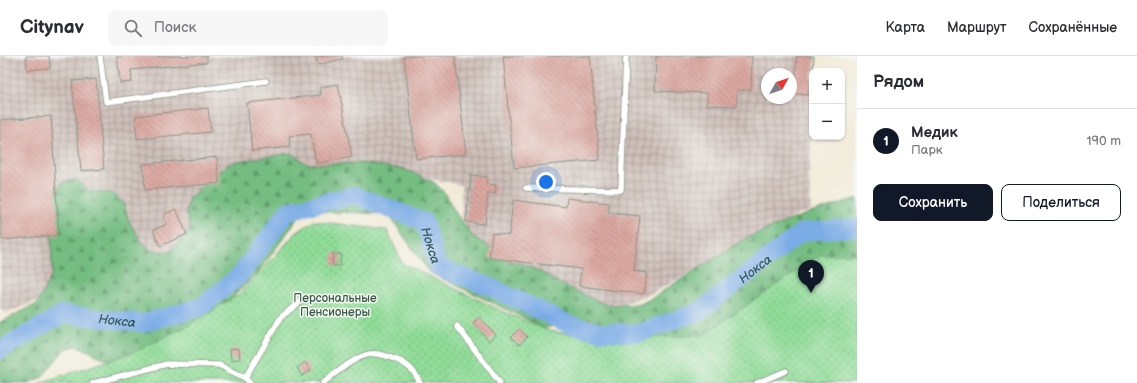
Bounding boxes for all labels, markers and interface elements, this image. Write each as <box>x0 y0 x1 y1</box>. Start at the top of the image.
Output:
search box <box>108 10 388 46</box>
text: Citynav <box>20 16 84 39</box>
icon: search <box>122 17 144 39</box>
text: Поиск <box>154 18 197 37</box>
text: Карта <box>886 19 925 36</box>
text: Маршрут <box>947 19 1007 36</box>
text: Сохранённые <box>1029 19 1117 36</box>
north arrow <box>761 68 797 104</box>
map controls <box>809 68 845 140</box>
button: + <box>809 68 845 104</box>
text: Рядом <box>873 72 924 92</box>
button: − <box>809 104 845 140</box>
text: Медик <box>911 123 958 142</box>
text: 1 <box>883 133 889 149</box>
text: 190 m <box>1087 133 1121 149</box>
text: Парк <box>911 142 943 158</box>
your location <box>536 172 556 192</box>
button: Сохранить <box>873 184 993 221</box>
button: Поделиться <box>1001 184 1121 221</box>
water label: Нокса <box>417 225 444 266</box>
water label: Нокса <box>736 251 775 287</box>
pin: 1 <box>798 260 824 293</box>
park label: Персональные Пенсионеры <box>293 291 377 320</box>
water label: Нокса <box>97 311 137 331</box>

